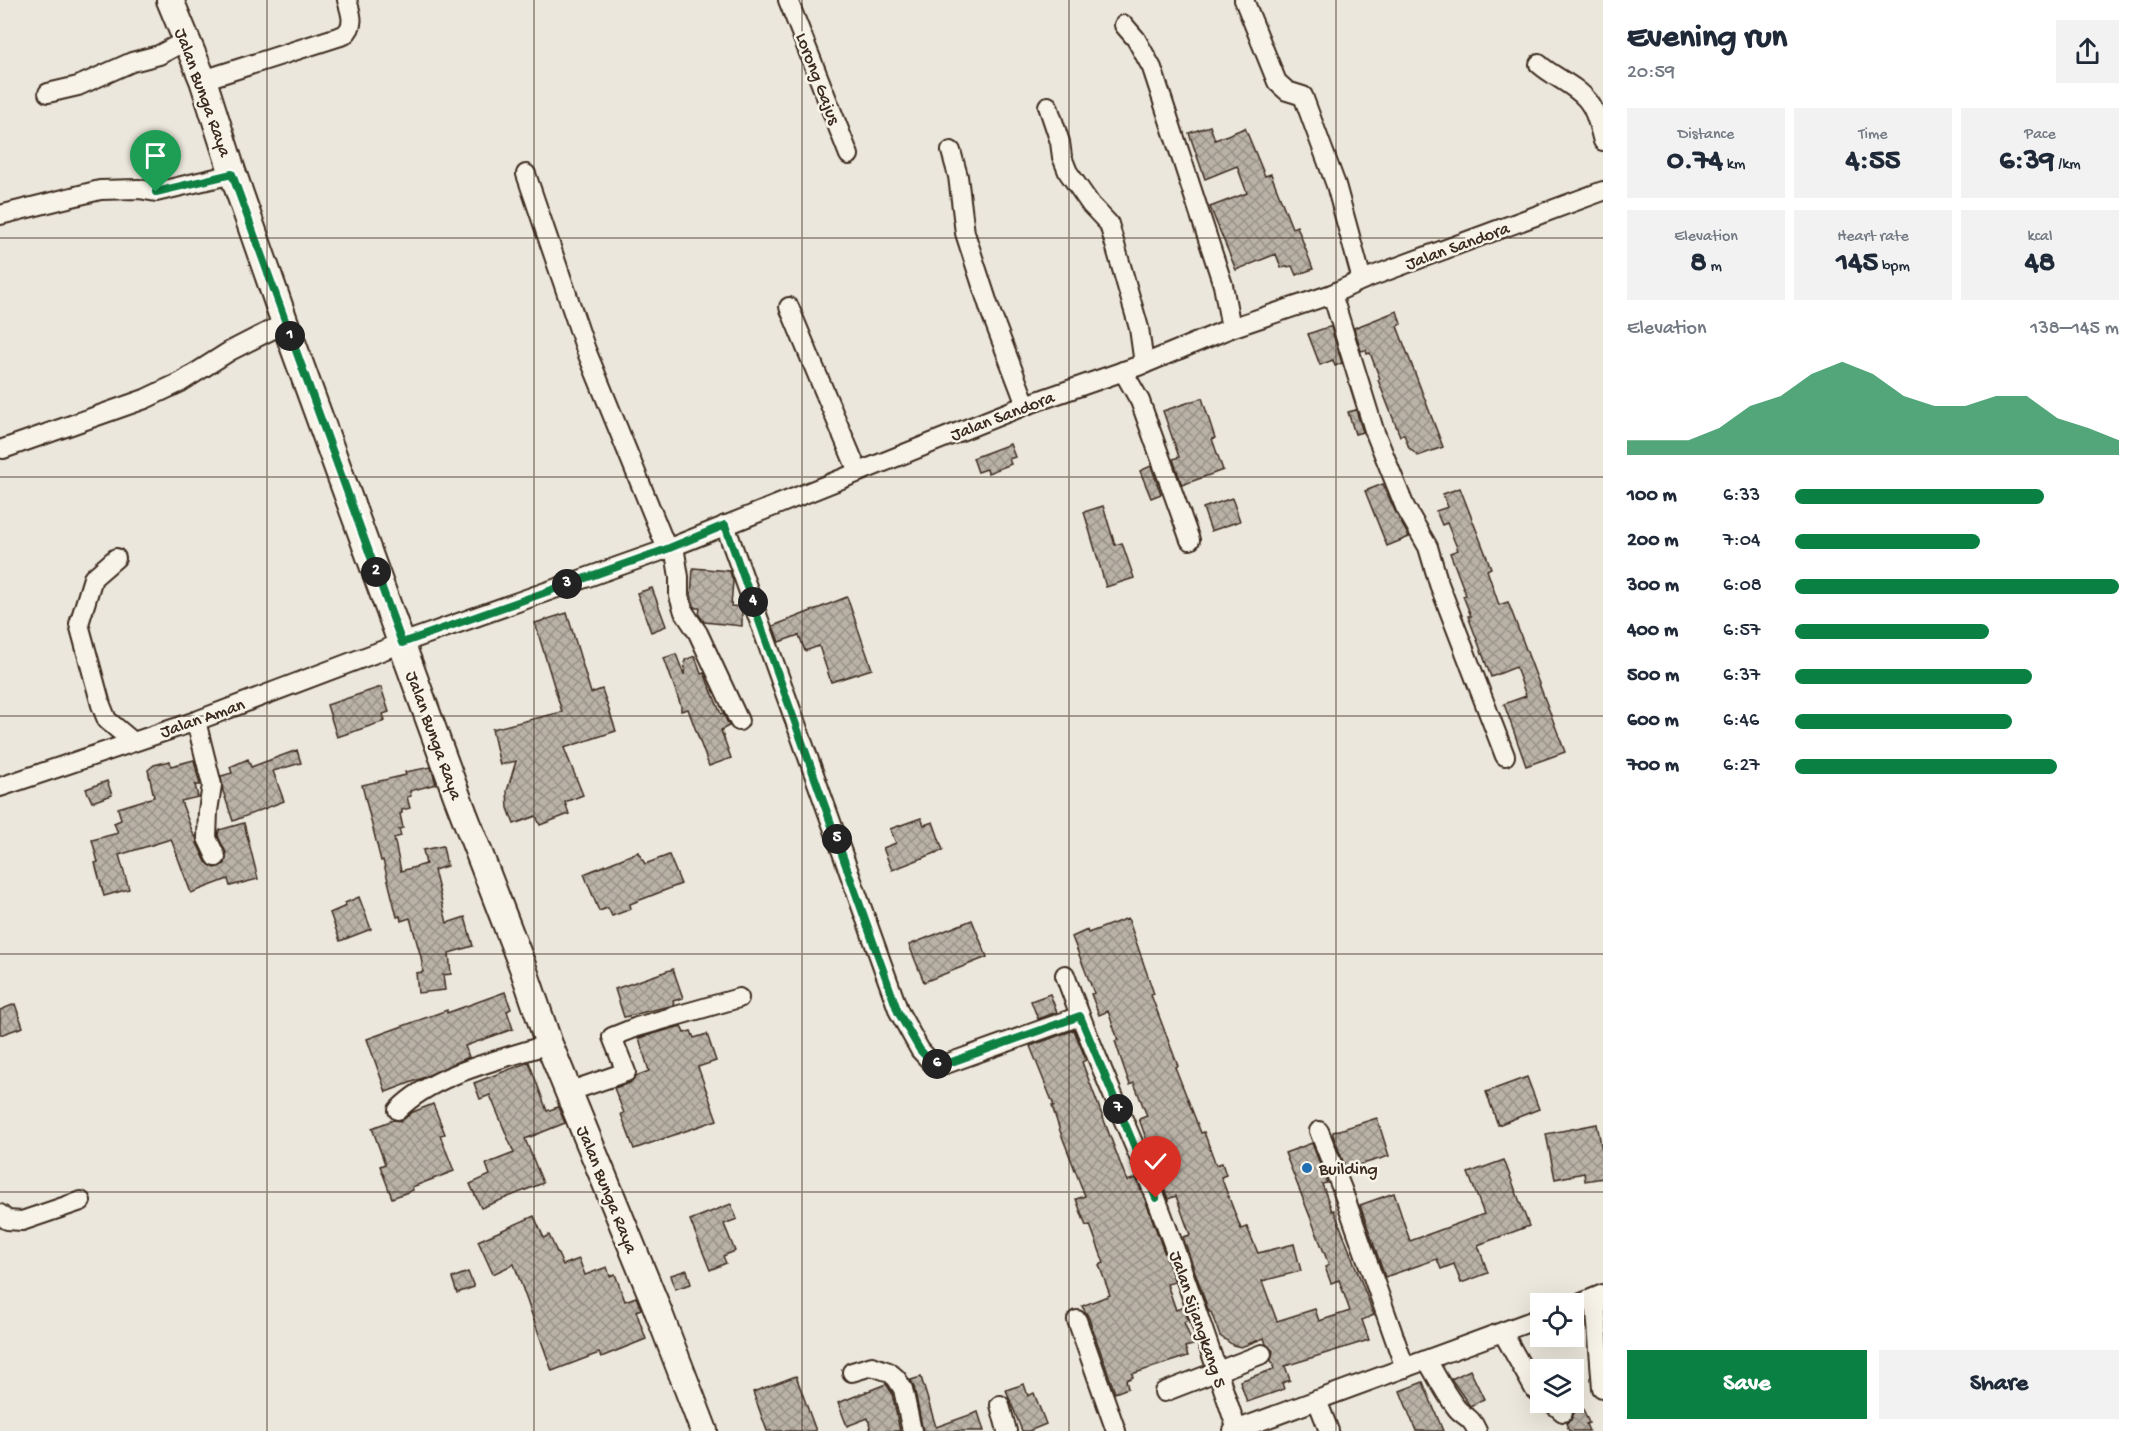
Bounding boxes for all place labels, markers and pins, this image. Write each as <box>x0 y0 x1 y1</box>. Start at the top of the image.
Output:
pin <box>130 130 181 192</box>
pin: 1 <box>275 321 305 351</box>
pin: 2 <box>361 557 391 587</box>
pin: 3 <box>552 569 582 599</box>
pin: 4 <box>738 587 768 617</box>
pin: 5 <box>822 824 852 854</box>
pin: 6 <box>922 1049 952 1079</box>
pin: 7 <box>1103 1094 1133 1124</box>
pin <box>1130 1136 1181 1198</box>
place label: Building <box>1318 1160 1378 1181</box>
marker: Building <box>1300 1161 1314 1175</box>

